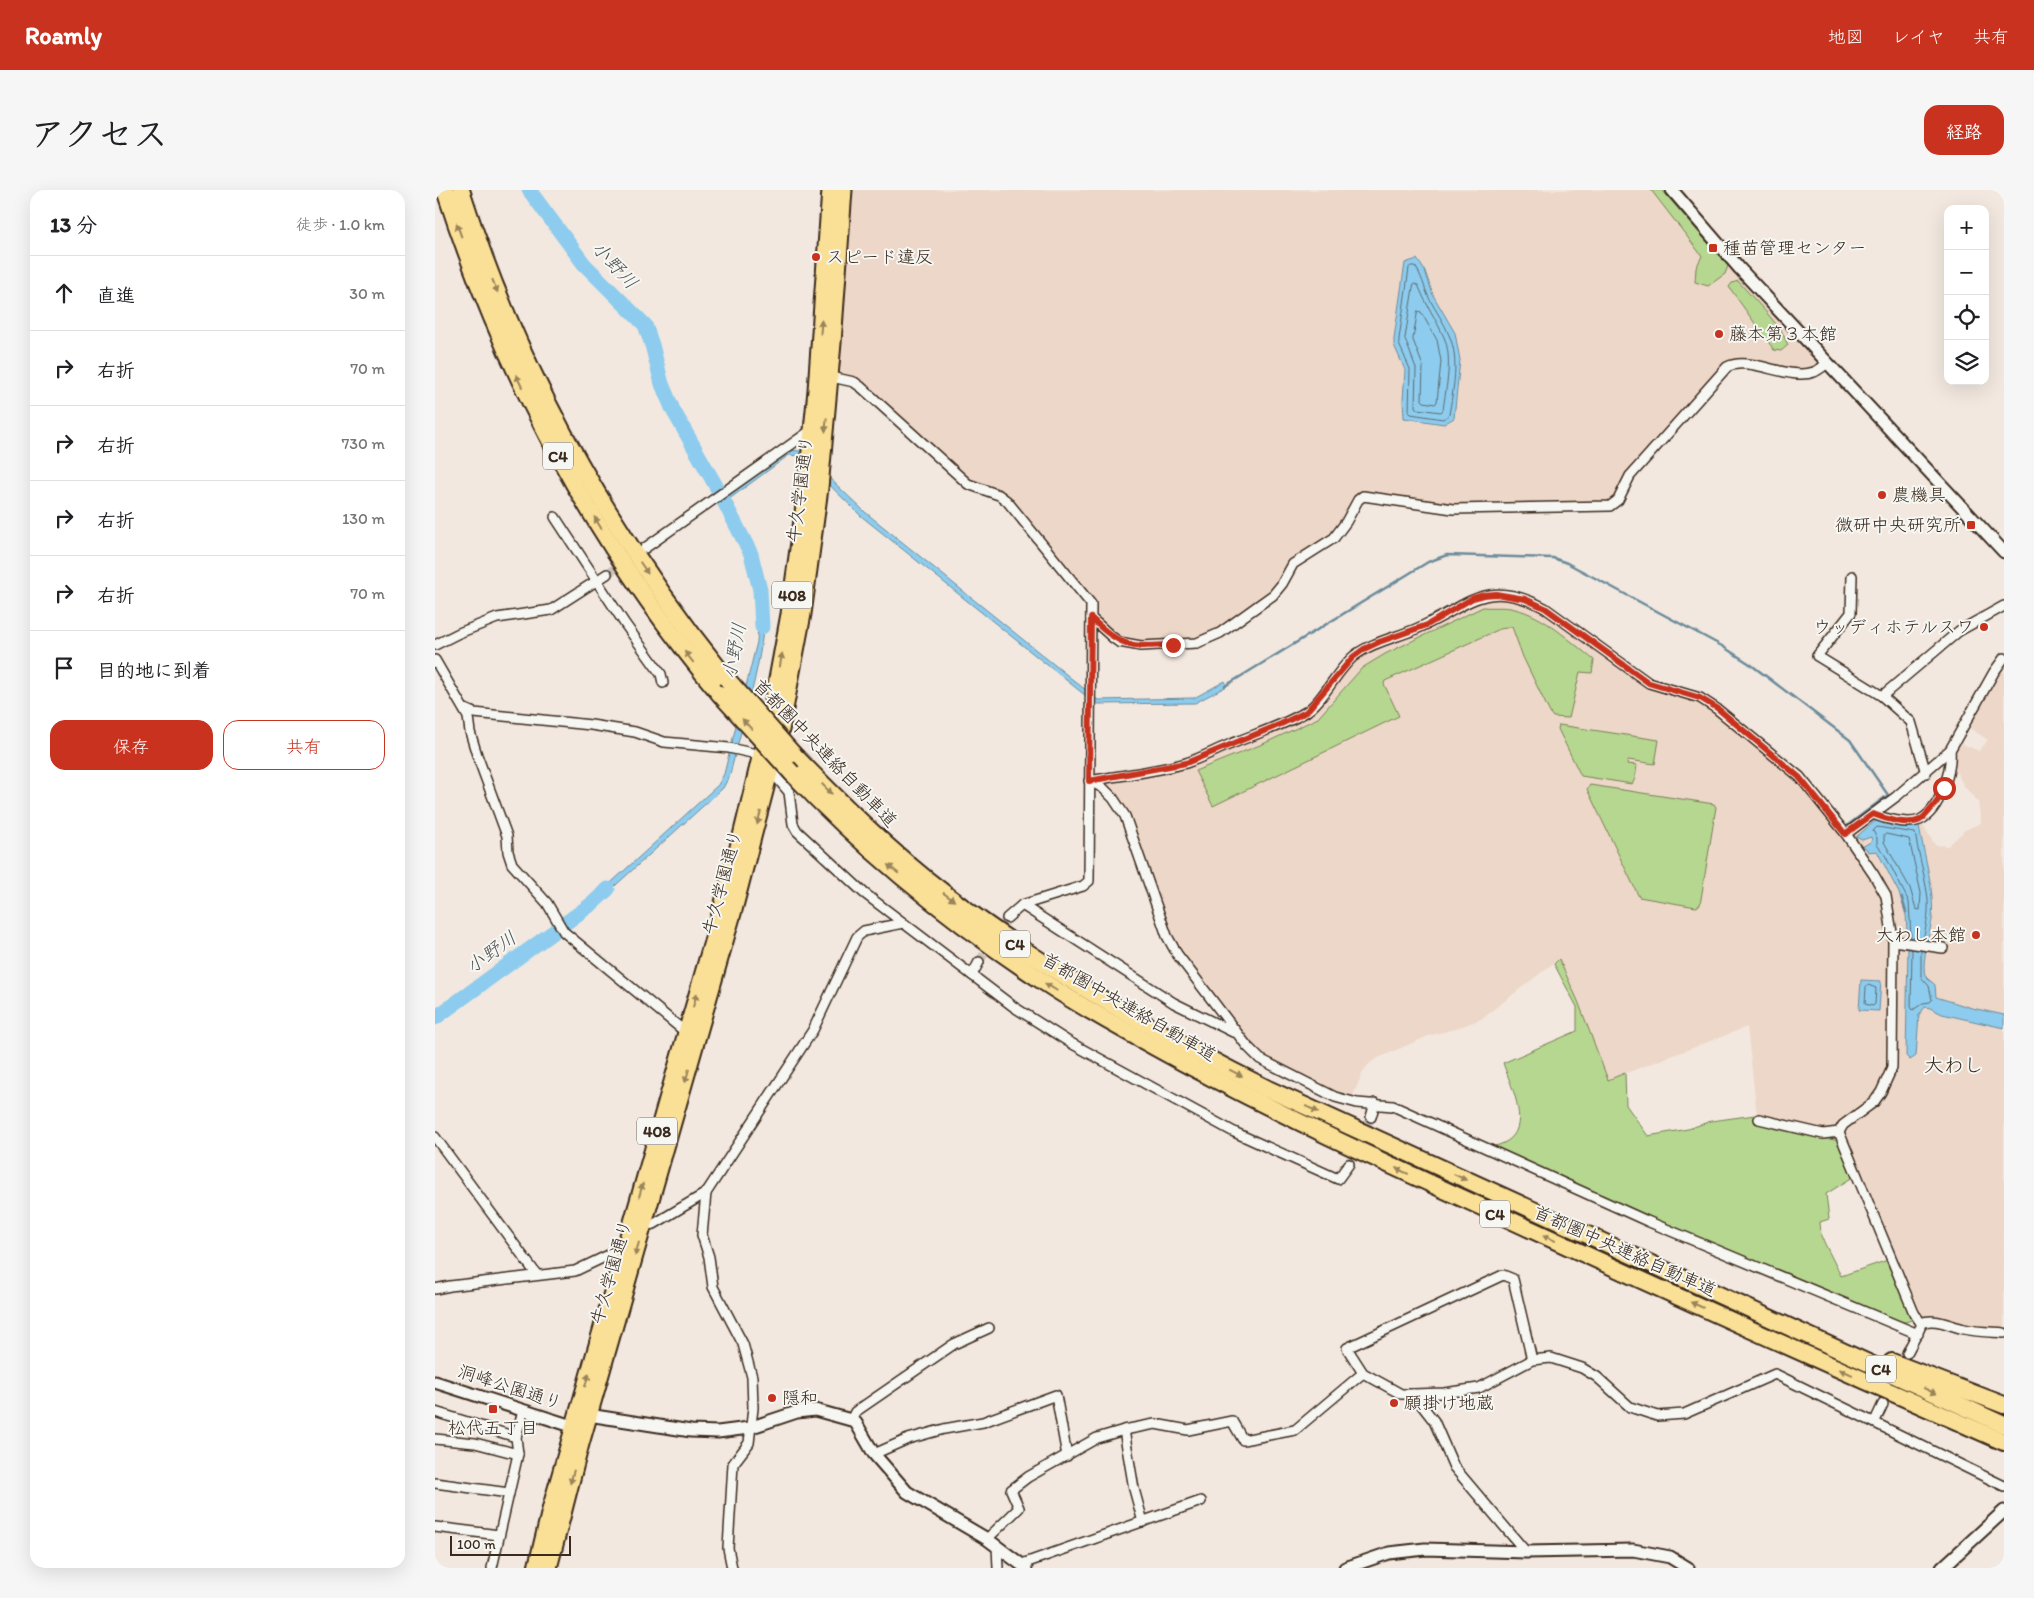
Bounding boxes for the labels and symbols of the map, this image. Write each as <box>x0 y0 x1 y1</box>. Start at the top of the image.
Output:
one-way arrow <box>454 222 462 237</box>
water label: 小野川 <box>587 236 643 294</box>
place label: 種苗管理センター <box>1723 237 1866 259</box>
marker: 種苗管理センター <box>1707 242 1719 254</box>
place label: スピード違反 <box>826 246 933 268</box>
marker: スピード違反 <box>810 251 822 263</box>
one-way arrow <box>491 278 499 293</box>
one-way arrow <box>817 319 825 335</box>
place label: 藤本第３本館 <box>1729 323 1837 345</box>
marker: 藤本第３本館 <box>1713 328 1725 340</box>
one-way arrow <box>515 373 523 388</box>
one-way arrow <box>822 418 830 434</box>
street label: 牛久学園通り <box>783 434 817 544</box>
road number: C4 <box>543 442 573 470</box>
place label: 農機具 <box>1892 484 1946 506</box>
marker: 農機具 <box>1876 489 1888 501</box>
place label: 微研中央研究所 <box>1835 514 1961 536</box>
one-way arrow <box>593 516 602 529</box>
marker: 微研中央研究所 <box>1965 519 1977 531</box>
one-way arrow <box>639 561 649 575</box>
road number: 408 <box>772 582 812 608</box>
place label: ウッディホテルスワ <box>1813 616 1974 638</box>
water label: 小野川 <box>717 621 751 681</box>
marker: ウッディホテルスワ <box>1978 621 1990 633</box>
route end <box>1162 634 1185 657</box>
one-way arrow <box>684 650 695 663</box>
one-way arrow <box>777 651 785 667</box>
street label: 首都圏中央連絡自動車道 <box>748 674 902 832</box>
one-way arrow <box>741 718 753 730</box>
route start <box>1933 777 1956 800</box>
one-way arrow <box>821 783 833 795</box>
one-way arrow <box>755 811 763 826</box>
street label: 牛久学園通り <box>697 827 747 937</box>
one-way arrow <box>887 863 900 874</box>
one-way arrow <box>942 892 956 902</box>
place label: 大わし本館 <box>1876 924 1966 946</box>
water label: 小野川 <box>461 926 521 978</box>
marker: 大わし本館 <box>1970 929 1982 941</box>
road number: C4 <box>1000 931 1030 958</box>
street label: 首都圏中央連絡自動車道 <box>1038 948 1220 1066</box>
one-way arrow <box>1045 982 1058 991</box>
one-way arrow <box>692 992 700 1007</box>
district label: 大わし <box>1924 1053 1984 1077</box>
one-way arrow <box>682 1069 690 1084</box>
one-way arrow <box>1229 1069 1243 1077</box>
one-way arrow <box>1305 1105 1319 1113</box>
road number: 408 <box>637 1118 677 1144</box>
one-way arrow <box>1395 1166 1409 1174</box>
one-way arrow <box>1453 1173 1467 1181</box>
one-way arrow <box>637 1182 645 1197</box>
road number: C4 <box>1480 1201 1510 1228</box>
street label: 首都圏中央連絡自動車道 <box>1530 1201 1720 1301</box>
street label: 牛久学園通り <box>586 1217 636 1327</box>
one-way arrow <box>1542 1234 1556 1242</box>
one-way arrow <box>633 1241 641 1257</box>
one-way arrow <box>1690 1301 1704 1309</box>
road number: C4 <box>1866 1356 1896 1382</box>
street label: 洞峰公園通り <box>455 1360 565 1414</box>
one-way arrow <box>1838 1368 1853 1377</box>
one-way arrow <box>583 1372 591 1387</box>
place label: 隠和 <box>782 1387 818 1409</box>
one-way arrow <box>1923 1387 1937 1395</box>
marker: 隠和 <box>766 1392 778 1404</box>
place label: 願掛け地蔵 <box>1404 1392 1494 1414</box>
marker: 願掛け地蔵 <box>1388 1397 1400 1409</box>
marker: 松代五丁目 <box>487 1403 499 1415</box>
place label: 松代五丁目 <box>448 1417 538 1439</box>
one-way arrow <box>567 1469 575 1484</box>
scale bar <box>450 1533 571 1556</box>

